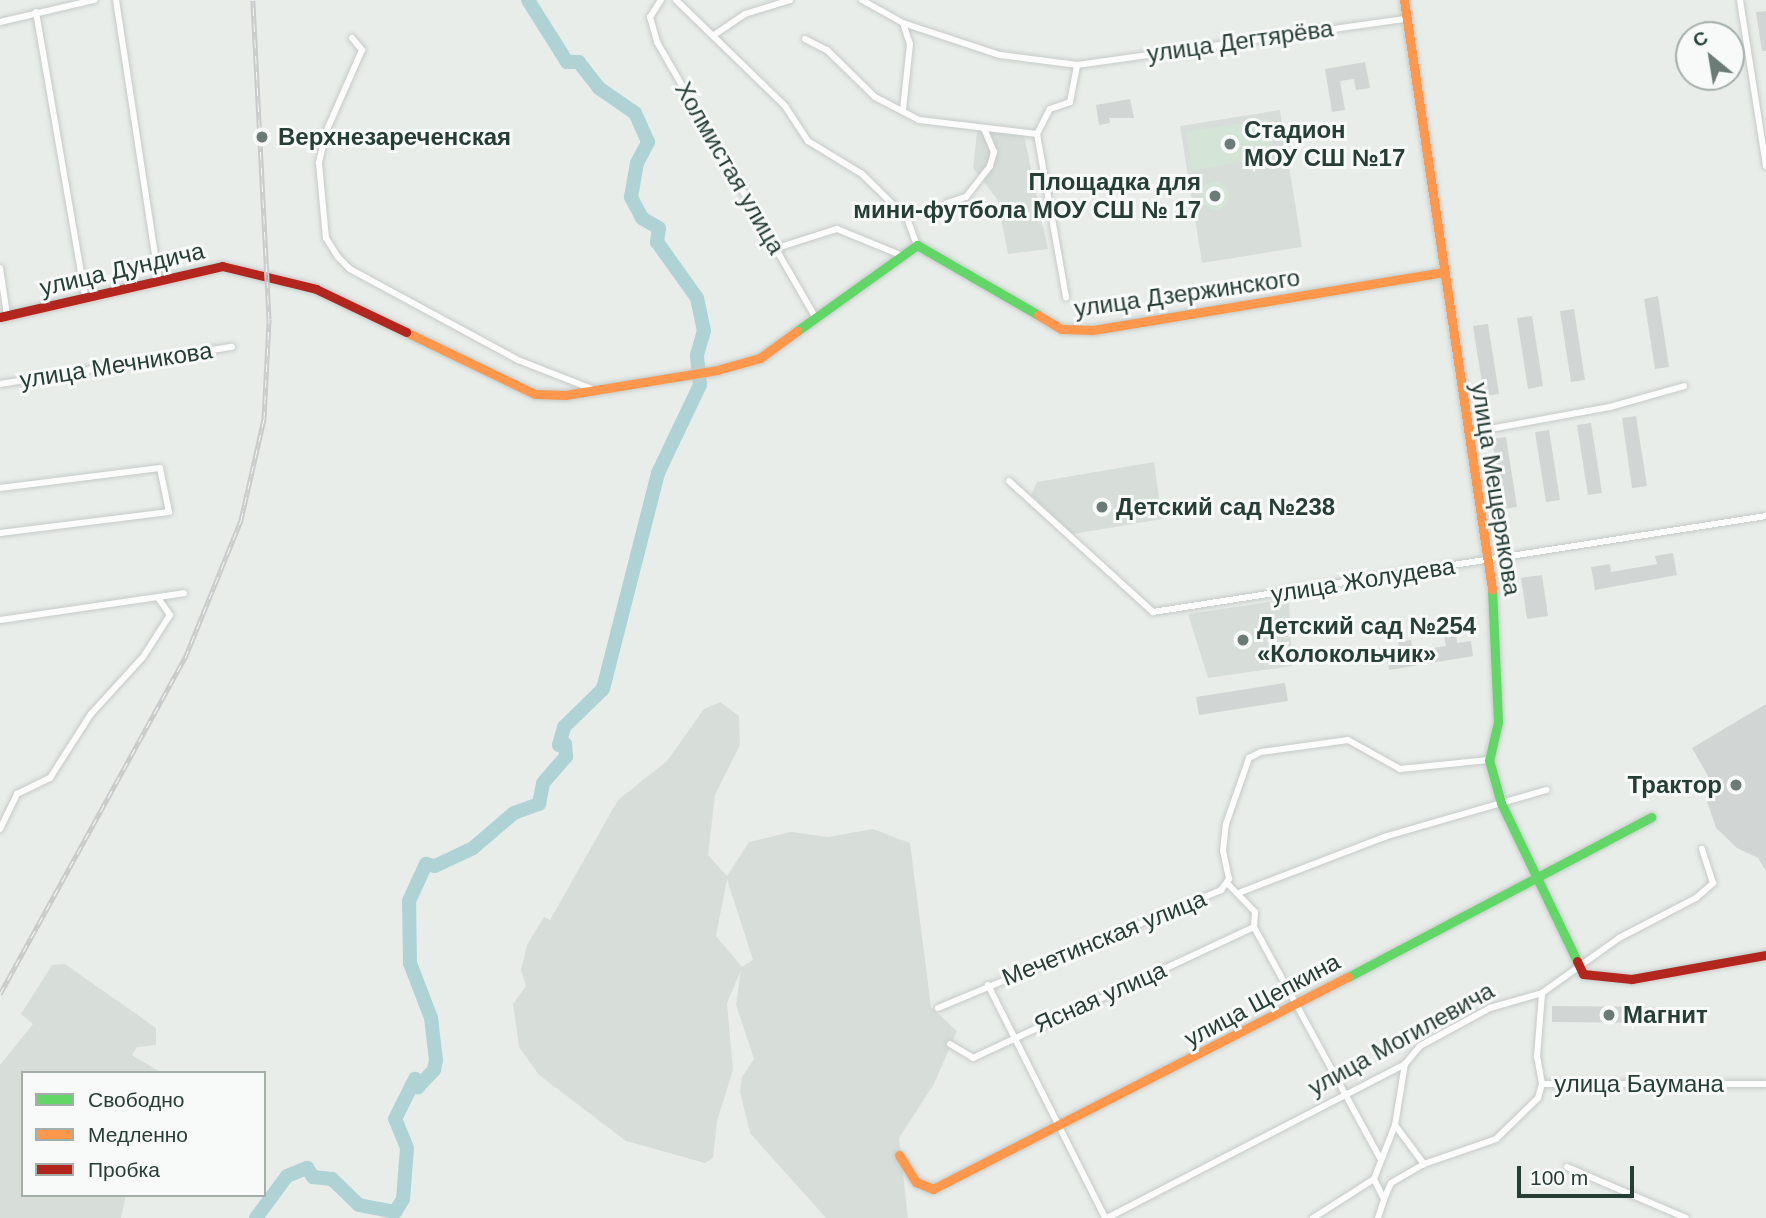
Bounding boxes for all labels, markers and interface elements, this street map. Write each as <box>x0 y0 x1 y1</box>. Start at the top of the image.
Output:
street label: улица Дегтярёва <box>1145 14 1335 68</box>
north arrow <box>1675 21 1745 91</box>
text: С <box>1689 27 1711 52</box>
street label: Холмистая улица <box>669 77 791 259</box>
place label: Стадион МОУ СШ №17 <box>1244 116 1405 172</box>
place label: Верхнезареченская <box>278 123 511 151</box>
marker: Верхнезареченская <box>252 127 272 147</box>
marker: Стадион МОУ СШ №17 <box>1222 136 1238 152</box>
place label: Площадка для мини-футбола МОУ СШ № 17 <box>853 168 1201 224</box>
marker: Площадка для мини-футбола МОУ СШ № 17 <box>1207 188 1223 204</box>
street label: улица Дундича <box>37 236 207 302</box>
street label: улица Дзержинского <box>1072 263 1302 323</box>
street label: улица Мечникова <box>18 336 214 394</box>
street label: улица Мещерякова <box>1465 381 1527 597</box>
place label: Детский сад №238 <box>1116 493 1335 521</box>
marker: Детский сад №238 <box>1094 499 1110 515</box>
street label: улица Жолудева <box>1269 551 1457 609</box>
place label: Детский сад №254 «Колокольчик» <box>1257 612 1476 668</box>
marker: Детский сад №254 «Колокольчик» <box>1235 632 1251 648</box>
place label: Трактор <box>1627 771 1722 799</box>
marker: Трактор <box>1728 777 1744 793</box>
street label: Мечетинская улица <box>998 884 1210 992</box>
street label: улица Щепкина <box>1179 947 1345 1053</box>
street label: Ясная улица <box>1029 955 1171 1039</box>
street label: улица Могилевича <box>1303 976 1499 1102</box>
place label: Магнит <box>1623 1001 1708 1029</box>
marker: Магнит <box>1601 1007 1617 1023</box>
street label: улица Баумана <box>1554 1070 1724 1098</box>
legend <box>21 1071 266 1197</box>
text: Свободно <box>88 1088 185 1111</box>
text: Медленно <box>88 1123 188 1146</box>
scale bar <box>1521 1152 1638 1196</box>
text: Пробка <box>88 1158 160 1181</box>
text: 100 m <box>1530 1166 1588 1189</box>

